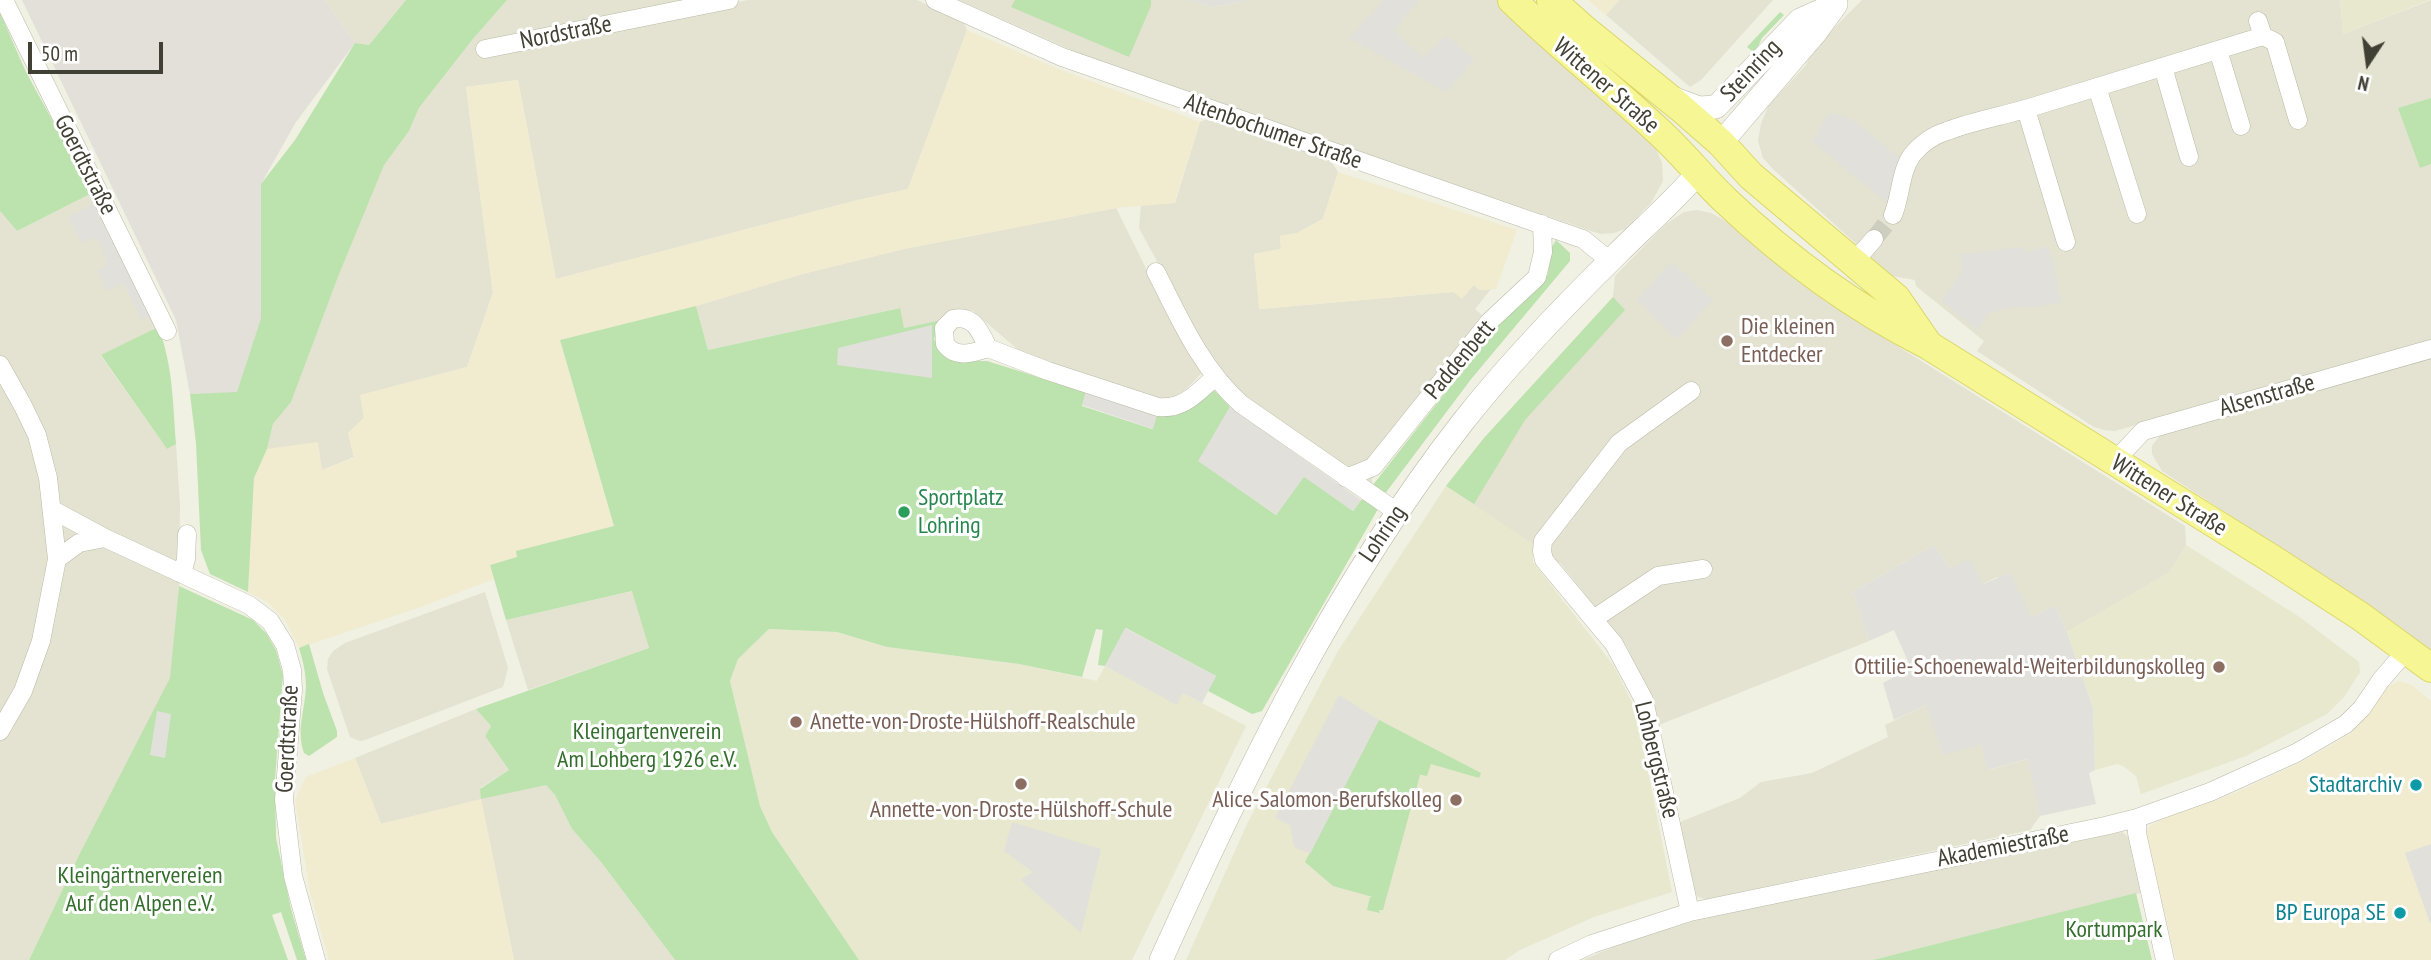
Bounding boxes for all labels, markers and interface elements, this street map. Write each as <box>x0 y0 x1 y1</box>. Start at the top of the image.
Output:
street label: Nordstraße <box>518 10 614 56</box>
scale bar <box>32 28 166 72</box>
north arrow <box>2333 28 2403 98</box>
street label: Wittener Straße <box>1547 32 1665 140</box>
street label: Steinring <box>1715 34 1787 108</box>
text: 50 m <box>41 40 78 67</box>
text: N <box>2356 71 2371 96</box>
street label: Altenbochumer Straße <box>1180 88 1366 176</box>
street label: Goerdtstraße <box>48 110 122 220</box>
place label: Die kleinen Entdecker <box>1741 313 1835 369</box>
street label: Paddenbett <box>1419 315 1501 405</box>
marker: Die kleinen Entdecker <box>1719 333 1735 349</box>
street label: Alsenstraße <box>2216 369 2318 423</box>
street label: Wittener Straße <box>2106 449 2232 543</box>
place label: Sportplatz Lohring <box>918 484 1004 540</box>
street label: Lohring <box>1354 500 1412 568</box>
marker: Sportplatz Lohring <box>896 504 912 520</box>
place label: Ottilie-Schoenewald-Weiterbildungskolleg <box>1854 653 2205 681</box>
marker: Ottilie-Schoenewald-Weiterbildungskolleg <box>2211 659 2227 675</box>
street label: Goerdtstraße <box>271 684 305 794</box>
street label: Lohbergstraße <box>1628 698 1684 822</box>
place label: Anette-von-Droste-Hülshoff-Realschule <box>810 708 1136 736</box>
marker: Anette-von-Droste-Hülshoff-Realschule <box>788 714 804 730</box>
park label: Kleingartenverein Am Lohberg 1926 e.V. <box>557 718 737 774</box>
place label: Stadtarchiv <box>2309 771 2402 799</box>
marker: Annette-von-Droste-Hülshoff-Schule <box>1013 776 1029 792</box>
marker: Stadtarchiv <box>2408 777 2424 793</box>
place label: Alice-Salomon-Berufskolleg <box>1212 786 1442 814</box>
marker: Alice-Salomon-Berufskolleg <box>1448 792 1464 808</box>
place label: Annette-von-Droste-Hülshoff-Schule <box>870 796 1172 824</box>
street label: Akademiestraße <box>1935 820 2071 874</box>
park label: Kleingärtnervereien Auf den Alpen e.V. <box>57 862 223 918</box>
place label: BP Europa SE <box>2275 899 2386 927</box>
marker: BP Europa SE <box>2392 905 2408 921</box>
park label: Kortumpark <box>2066 916 2162 944</box>

